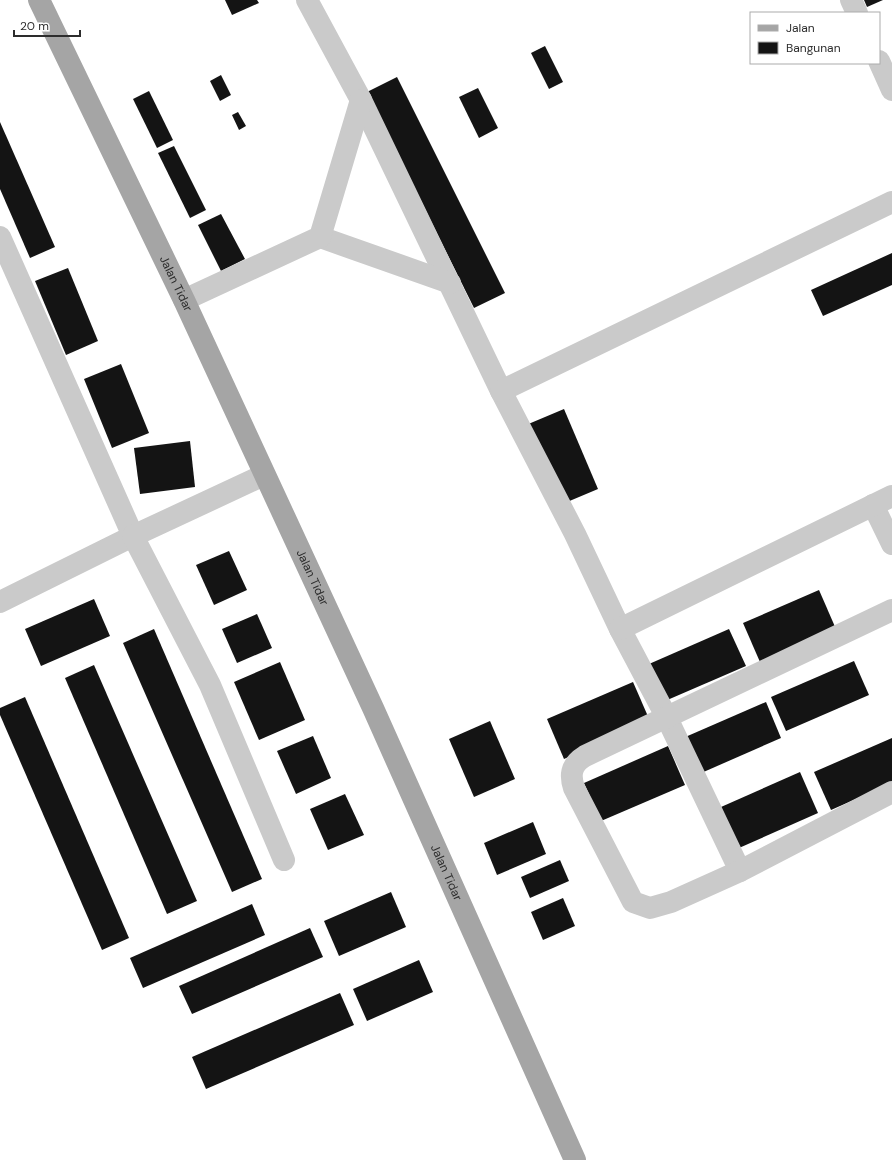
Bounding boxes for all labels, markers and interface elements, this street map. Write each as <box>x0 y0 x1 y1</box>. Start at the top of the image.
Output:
scale bar <box>14 12 80 38</box>
legend <box>750 12 880 64</box>
text: 20 m <box>20 18 49 34</box>
text: Jalan <box>786 20 815 36</box>
text: Bangunan <box>786 40 841 56</box>
street label: Jalan Tidar <box>156 253 196 315</box>
street label: Jalan Tidar <box>293 547 333 609</box>
street label: Jalan Tidar <box>427 842 466 904</box>

